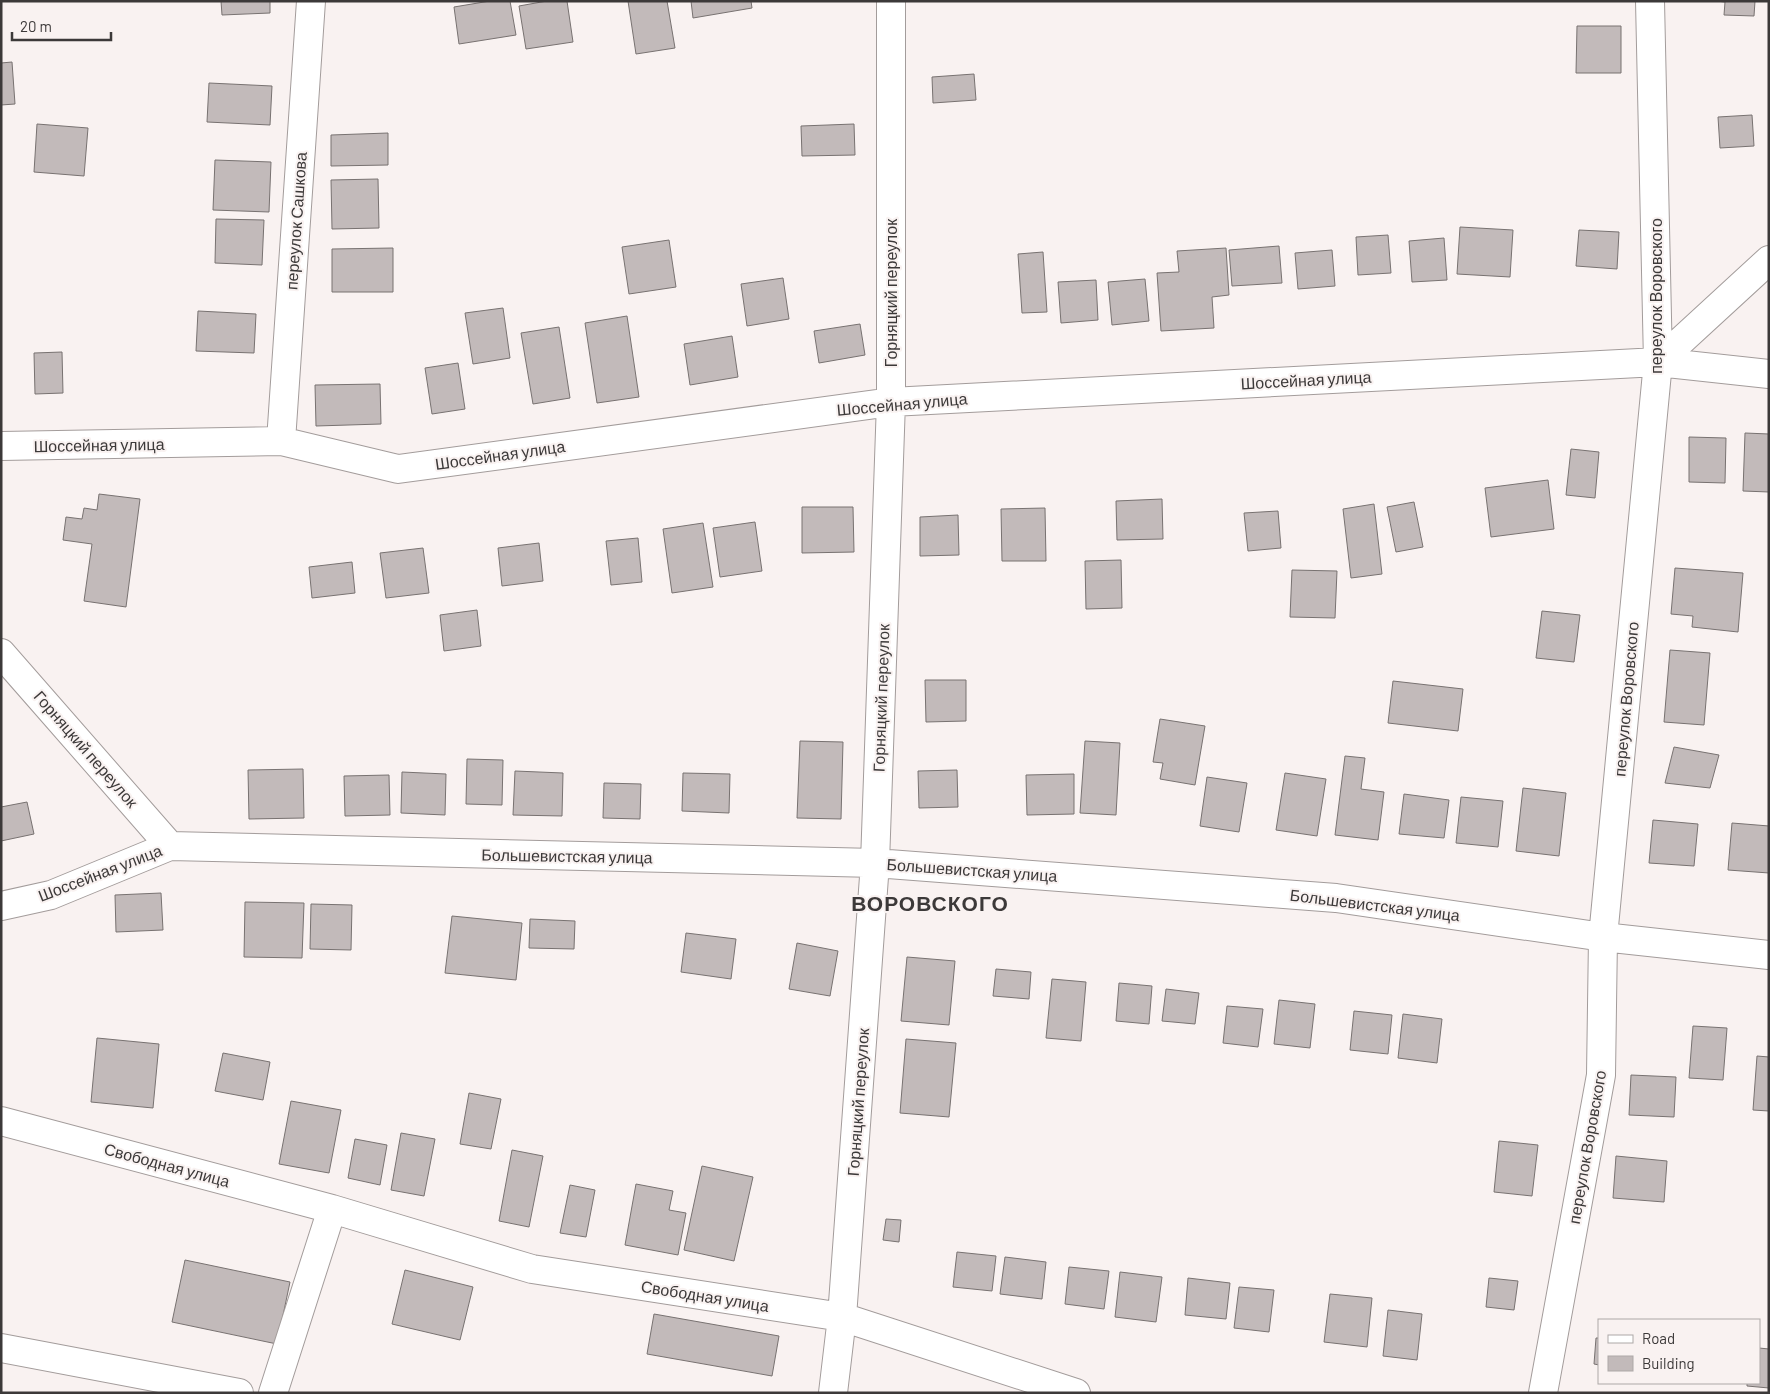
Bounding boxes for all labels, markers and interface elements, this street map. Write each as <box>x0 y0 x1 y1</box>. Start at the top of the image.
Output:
scale bar <box>12 10 111 42</box>
text: 20 m <box>20 17 52 35</box>
street label: переулок Сашкова <box>281 151 310 291</box>
street label: Горняцкий переулок <box>881 218 900 367</box>
street label: переулок Воровского <box>1646 218 1665 374</box>
street label: Шоссейная улица <box>1240 367 1372 392</box>
street label: Шоссейная улица <box>836 388 968 419</box>
street label: Шоссейная улица <box>33 434 165 455</box>
street label: Шоссейная улица <box>434 436 566 473</box>
street label: переулок Воровского <box>1609 621 1642 777</box>
street label: Горняцкий переулок <box>868 623 893 772</box>
street label: Горняцкий переулок <box>31 686 143 812</box>
street label: Шоссейная улица <box>35 840 164 905</box>
street label: Большевистская улица <box>481 845 653 866</box>
street label: Большевистская улица <box>886 854 1058 885</box>
street label: Большевистская улица <box>1289 885 1461 924</box>
district label: ВОРОВСКОГО <box>851 890 1009 915</box>
street label: Горняцкий переулок <box>843 1026 872 1177</box>
street label: переулок Воровского <box>1564 1069 1609 1225</box>
street label: Свободная улица <box>102 1139 232 1190</box>
street label: Свободная улица <box>640 1276 771 1315</box>
legend <box>1598 1319 1760 1384</box>
text: Road <box>1642 1329 1675 1347</box>
text: Building <box>1642 1354 1695 1372</box>

